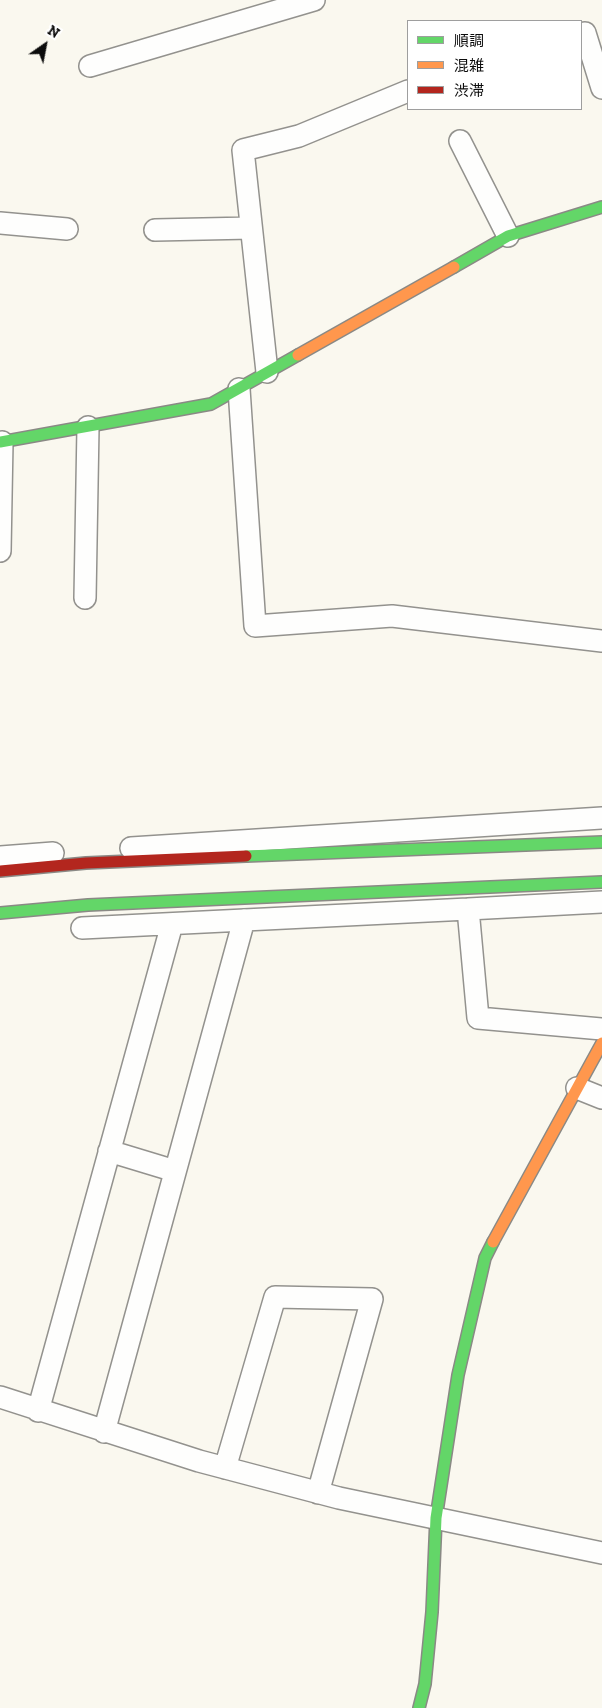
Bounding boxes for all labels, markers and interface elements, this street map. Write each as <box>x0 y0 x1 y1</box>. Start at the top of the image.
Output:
north arrow <box>20 20 70 70</box>
legend <box>407 20 582 110</box>
text: N <box>44 22 63 42</box>
text: 順調 <box>454 32 484 50</box>
text: 混雑 <box>454 57 484 75</box>
text: 渋滞 <box>454 82 484 100</box>

